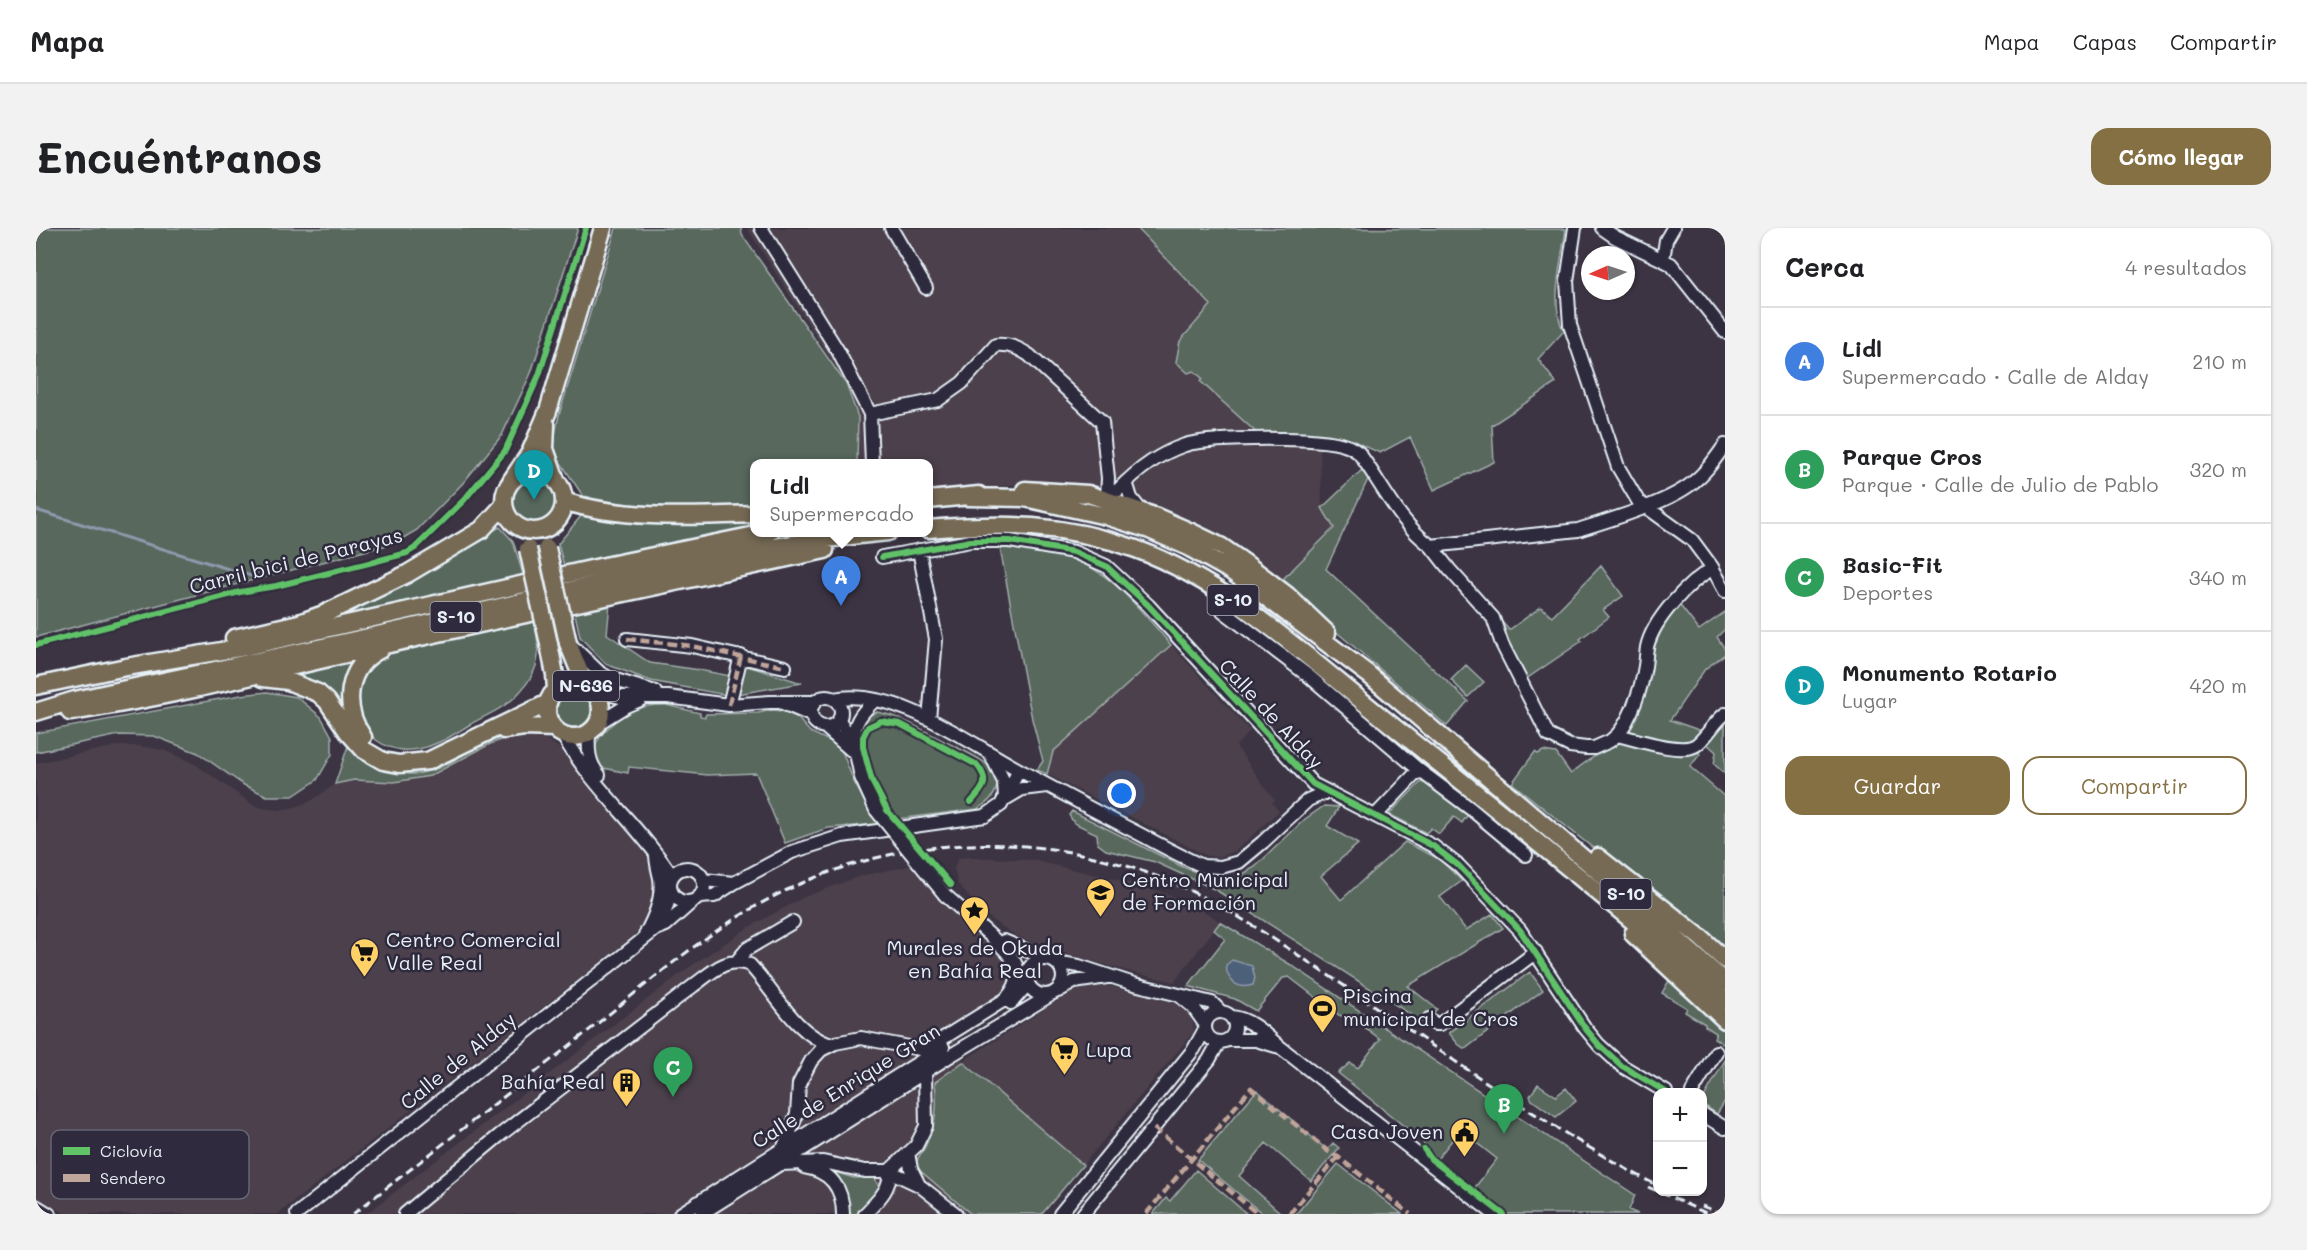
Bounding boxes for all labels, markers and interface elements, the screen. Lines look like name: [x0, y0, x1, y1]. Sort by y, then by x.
text: Mapa: [30, 23, 105, 59]
text: Mapa: [1984, 28, 2040, 55]
text: Capas: [2073, 28, 2137, 55]
text: Compartir: [2170, 28, 2277, 55]
button: Cómo llegar: [2091, 128, 2271, 185]
text: Encuéntranos: [36, 129, 322, 184]
north arrow: [1581, 246, 1635, 300]
text: Cerca: [1785, 250, 1865, 284]
text: 4 resultados: [2125, 254, 2247, 280]
text: Lidl: [1842, 334, 1882, 363]
text: A: [1798, 348, 1811, 374]
text: 210 m: [2192, 348, 2247, 374]
text: Supermercado · Calle de Alday: [1842, 363, 2149, 389]
text: Parque Cros: [1842, 442, 1982, 471]
pin: D: [514, 450, 554, 500]
text: B: [1798, 456, 1811, 482]
text: 320 m: [2189, 456, 2247, 482]
popup: [750, 459, 933, 537]
text: Lidl: [769, 471, 810, 500]
text: Parque · Calle de Julio de Pablo: [1842, 471, 2158, 497]
text: Supermercado: [769, 500, 914, 526]
street label: Carril bici de Parayas: [186, 521, 405, 599]
text: Basic-Fit: [1842, 550, 1943, 579]
pin: A: [822, 556, 860, 606]
text: C: [1797, 564, 1812, 590]
text: 340 m: [2189, 564, 2247, 590]
text: Deportes: [1842, 579, 1933, 605]
road number: S-10: [1208, 585, 1258, 615]
road number: S-10: [430, 602, 482, 632]
street label: Calle de Alday: [1214, 653, 1329, 774]
text: Monumento Rotario: [1842, 658, 2057, 687]
road number: N-636: [553, 671, 619, 701]
text: D: [1797, 672, 1812, 698]
text: 420 m: [2189, 672, 2247, 698]
text: Lugar: [1842, 687, 1898, 713]
button: Guardar: [1785, 756, 2010, 815]
button: Compartir: [2022, 756, 2247, 815]
your location: [1107, 779, 1136, 808]
place label: Centro Municipal de Formación: [1122, 866, 1289, 915]
school or university icon: Centro Municipal de Formación: [1085, 876, 1117, 918]
road number: S-10: [1600, 879, 1652, 909]
place icon: Murales de Okuda en Bahía Real: [959, 894, 991, 936]
place label: Centro Comercial Valle Real: [386, 926, 561, 975]
place label: Murales de Okuda en Bahía Real: [887, 934, 1063, 983]
supermarket icon: Centro Comercial Valle Real: [349, 936, 381, 978]
place label: Piscina municipal de Cros: [1343, 982, 1519, 1031]
sports icon: Piscina municipal de Cros: [1306, 992, 1338, 1034]
street label: Calle de Alday: [394, 1006, 521, 1115]
street label: Calle de Enrique Gran: [747, 1017, 944, 1154]
supermarket icon: Lupa: [1049, 1034, 1081, 1076]
place label: Lupa: [1086, 1036, 1132, 1062]
pin: C: [654, 1048, 692, 1097]
building icon: Bahía Real: [610, 1066, 642, 1108]
place label: Bahía Real: [501, 1068, 605, 1094]
pin: B: [1484, 1084, 1524, 1134]
map controls: [1653, 1088, 1707, 1196]
button: +: [1653, 1088, 1707, 1142]
public building icon: Casa Joven: [1448, 1116, 1480, 1158]
place label: Casa Joven: [1331, 1118, 1443, 1144]
legend: [51, 1130, 249, 1199]
text: Ciclovía: [100, 1140, 163, 1161]
button: −: [1653, 1142, 1707, 1196]
text: Sendero: [100, 1167, 165, 1188]

